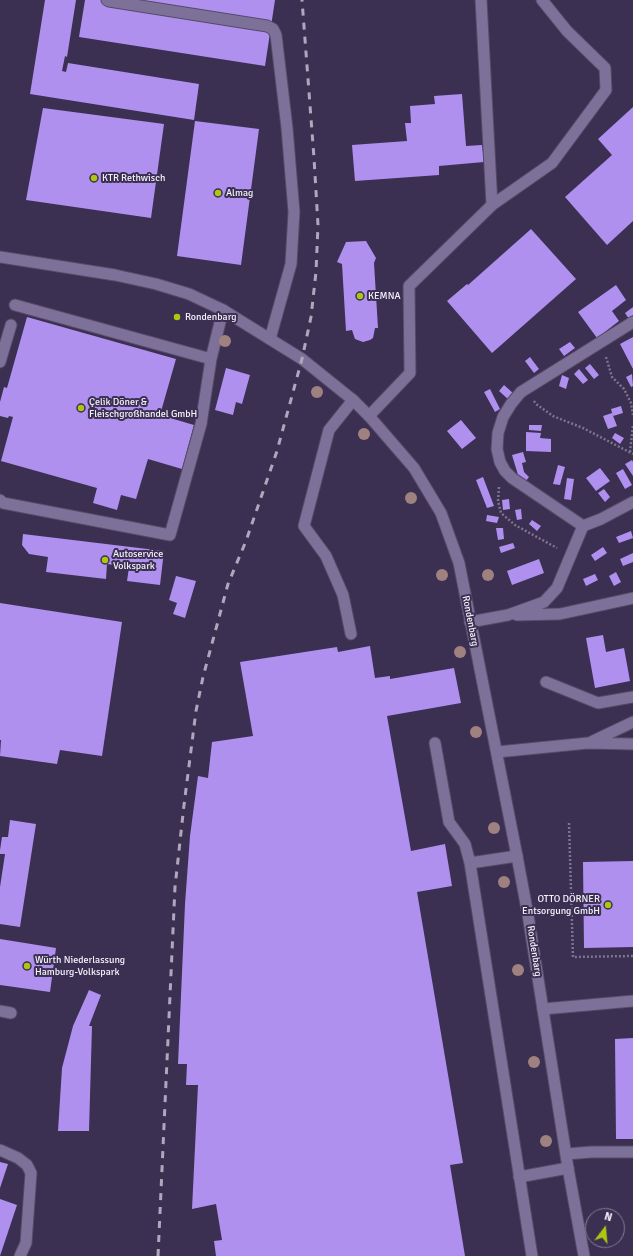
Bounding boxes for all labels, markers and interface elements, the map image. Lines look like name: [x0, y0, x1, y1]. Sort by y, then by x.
place label: KTR Rethwisch: [102, 172, 165, 184]
marker: KTR Rethwisch: [89, 173, 99, 183]
place label: Almag: [226, 187, 253, 199]
marker: Almag: [213, 188, 223, 198]
place label: KEMNA: [368, 290, 401, 302]
marker: KEMNA: [355, 291, 365, 301]
place label: Rondenbarg: [185, 311, 237, 323]
marker: Rondenbarg: [172, 312, 182, 322]
place label: Çelik Döner & Fleischgroßhandel GmbH: [89, 396, 197, 420]
marker: Çelik Döner & Fleischgroßhandel GmbH: [76, 403, 86, 413]
place label: Autoservice Volkspark: [113, 548, 163, 572]
marker: Autoservice Volkspark: [100, 555, 110, 565]
street label: Rondenbarg: [459, 595, 481, 647]
place label: OTTO DÖRNER Entsorgung GmbH: [522, 893, 600, 916]
marker: OTTO DÖRNER Entsorgung GmbH: [603, 900, 613, 910]
street label: Rondenbarg: [524, 925, 544, 977]
place label: Würth Niederlassung Hamburg-Volkspark: [35, 954, 125, 978]
marker: Würth Niederlassung Hamburg-Volkspark: [22, 961, 32, 971]
north arrow: [585, 1208, 625, 1248]
text: N: [603, 1210, 614, 1224]

